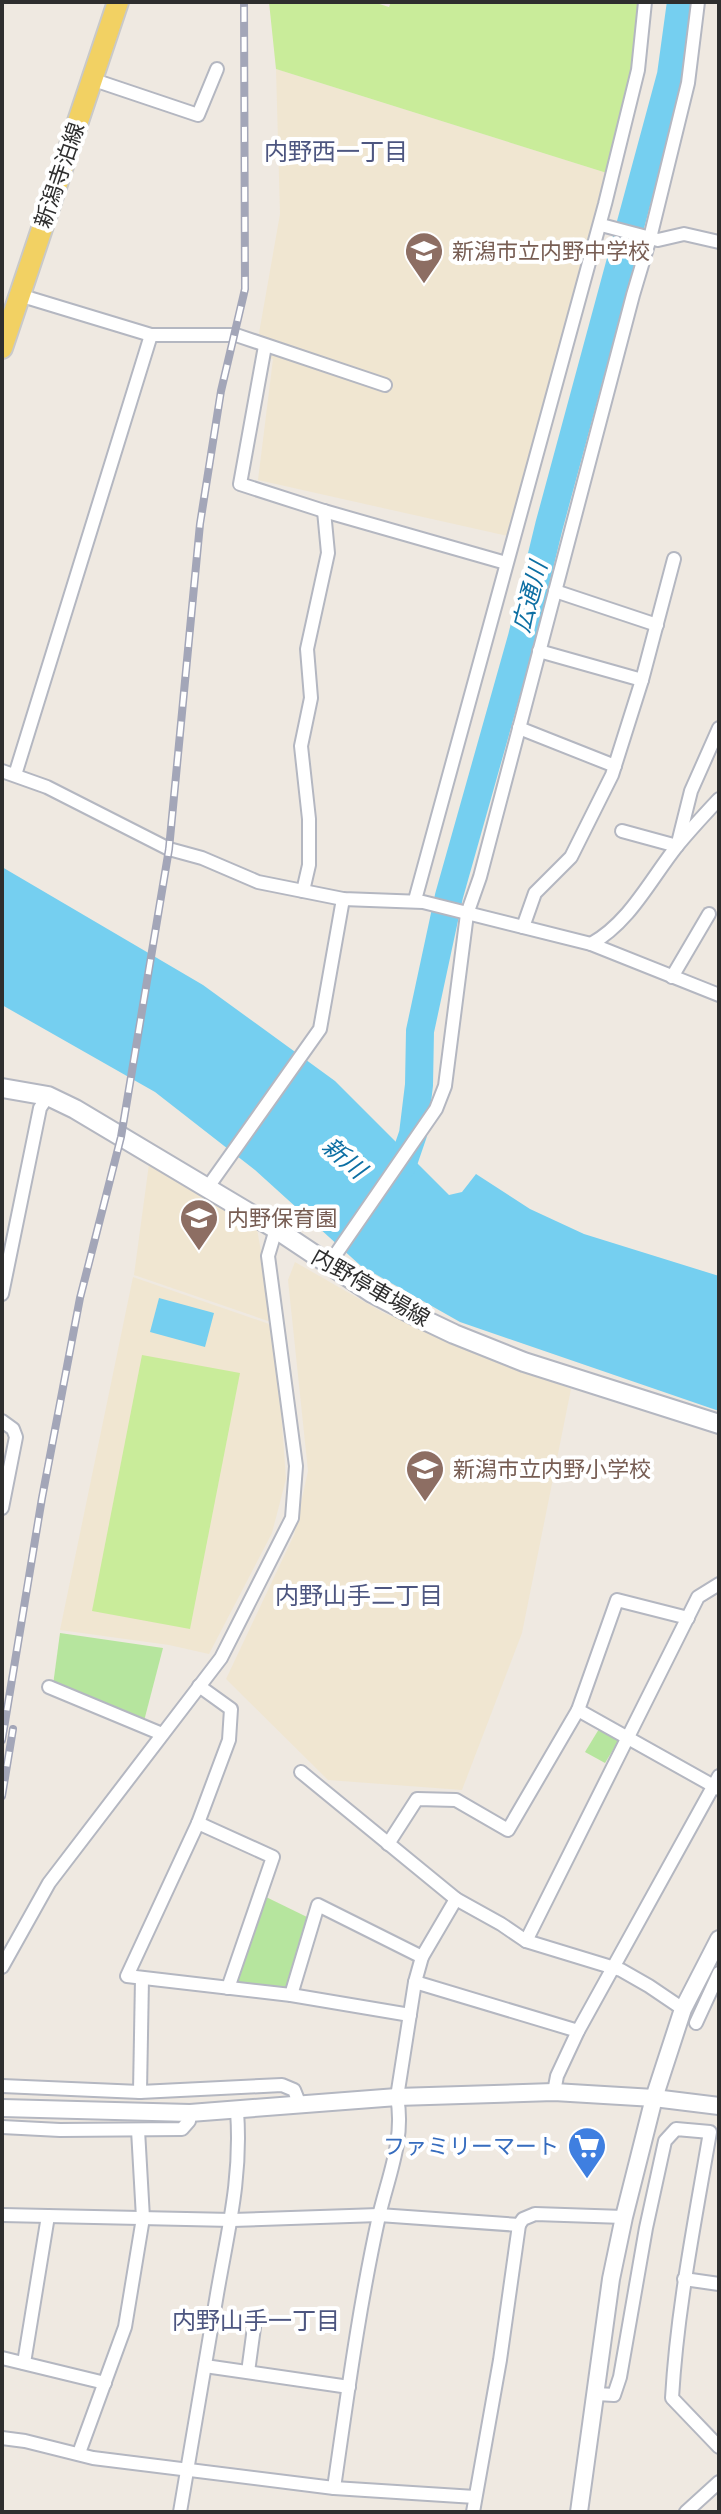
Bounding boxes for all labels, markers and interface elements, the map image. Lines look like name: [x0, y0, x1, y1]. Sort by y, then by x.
street label: 新潟寺泊線: [25, 117, 93, 233]
district label: 内野西一丁目: [264, 133, 408, 169]
school or university icon: 新潟市立内野中学校: [403, 230, 445, 285]
place label: 新潟市立内野中学校: [452, 234, 650, 268]
water label: 広通川: [502, 554, 557, 636]
water label: 新川: [315, 1128, 377, 1188]
school or university icon: 内野保育園: [178, 1197, 220, 1252]
place label: 内野保育園: [227, 1201, 337, 1235]
street label: 内野停車場線: [305, 1239, 437, 1335]
school or university icon: 新潟市立内野小学校: [404, 1448, 446, 1503]
place label: 新潟市立内野小学校: [453, 1452, 651, 1486]
district label: 内野山手二丁目: [275, 1577, 443, 1613]
supermarket icon: ファミリーマート: [566, 2125, 608, 2180]
place label: ファミリーマート: [383, 2129, 559, 2163]
district label: 内野山手一丁目: [172, 2302, 340, 2338]

